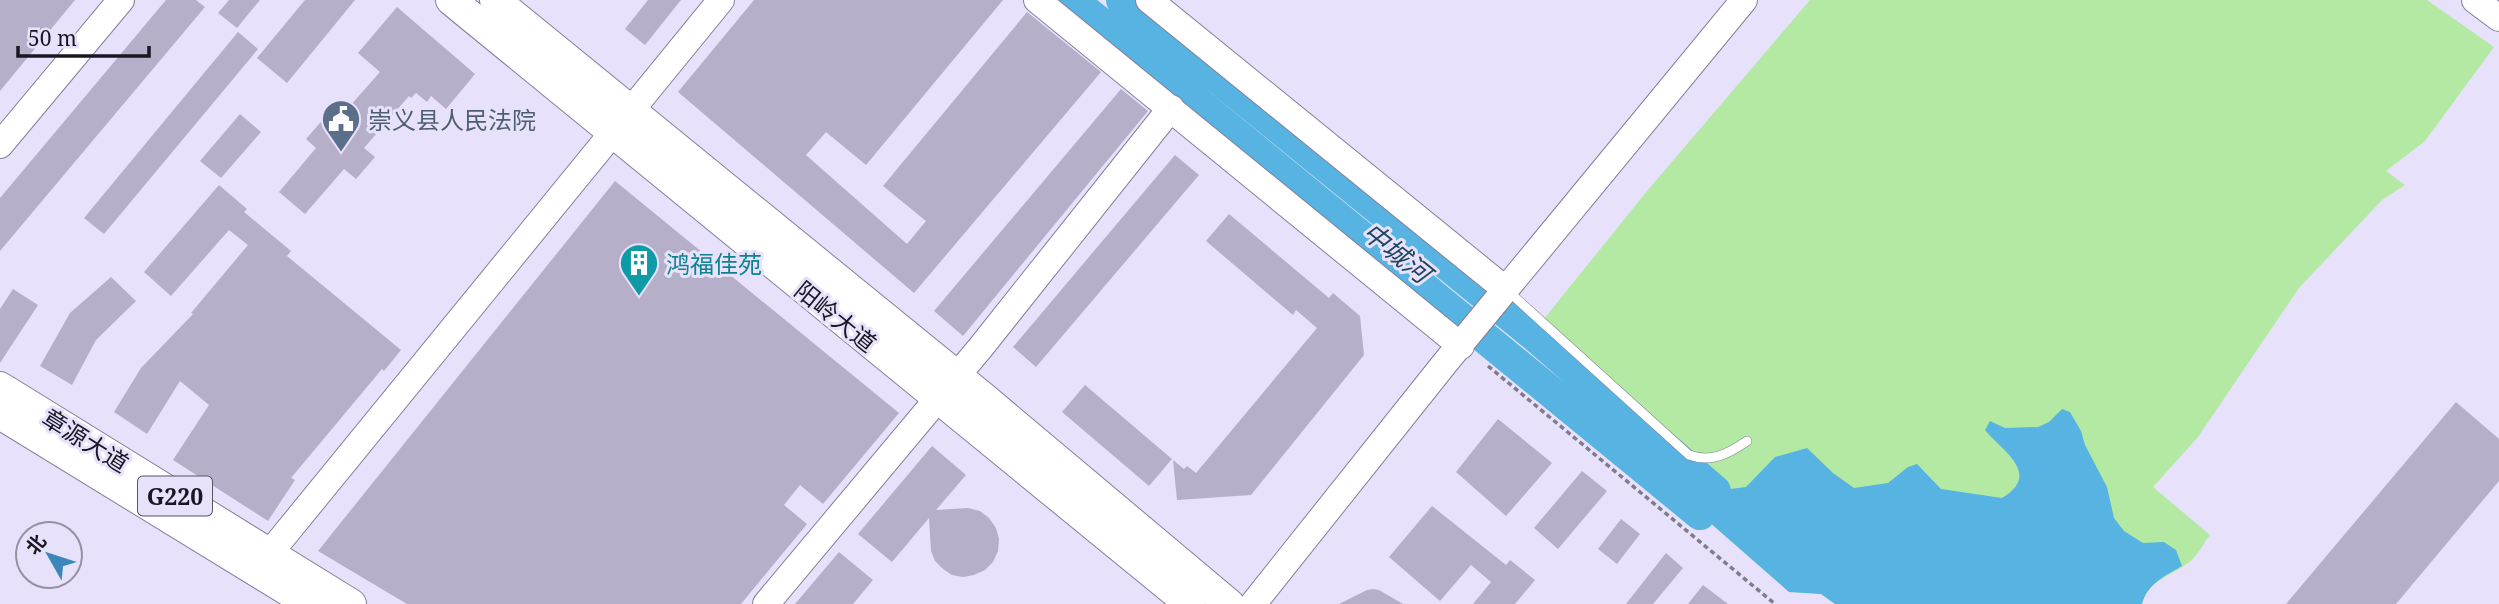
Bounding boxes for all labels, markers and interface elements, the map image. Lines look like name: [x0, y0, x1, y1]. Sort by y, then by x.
scale bar: [18, 14, 149, 58]
text: 50 m: [28, 24, 77, 52]
public building icon: 崇义县人民法院: [320, 98, 362, 153]
place label: 崇义县人民法院: [368, 103, 536, 136]
water label: 中城河: [1355, 213, 1443, 294]
building icon: 鸿福佳苑: [618, 242, 660, 297]
place label: 鸿福佳苑: [666, 247, 762, 280]
street label: 阳岭大道: [788, 273, 884, 359]
street label: 章源大道: [37, 401, 135, 479]
road number: G220: [138, 476, 212, 516]
north arrow: [14, 520, 84, 590]
text: 北: [20, 529, 52, 560]

